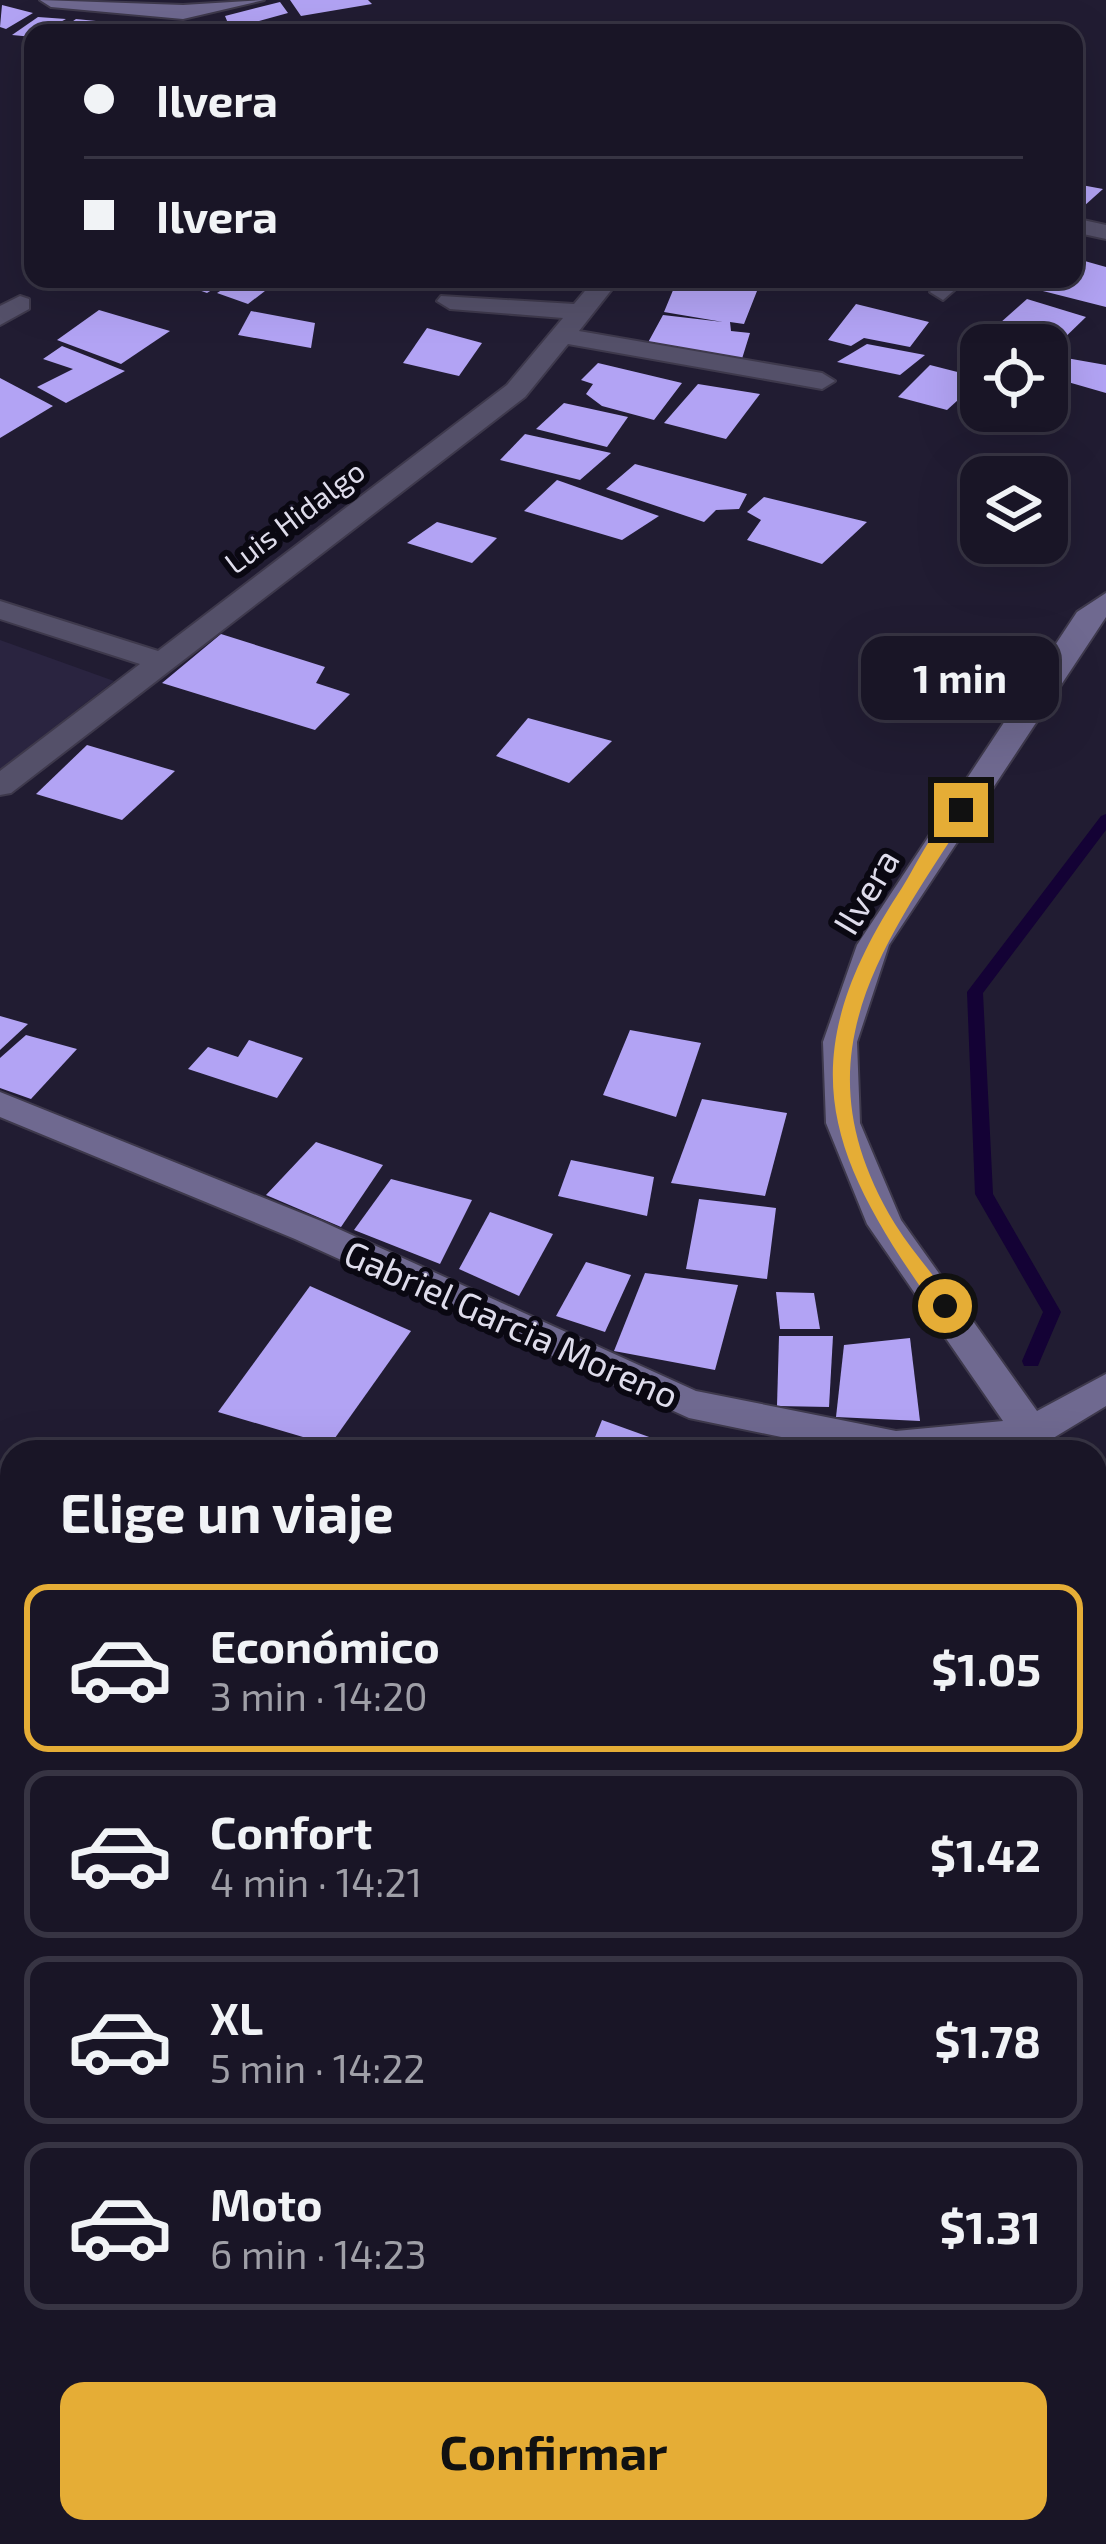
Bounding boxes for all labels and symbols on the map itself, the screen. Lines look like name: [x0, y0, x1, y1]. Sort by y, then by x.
street label: Luis Hidalgo: [217, 452, 371, 580]
callout: 1 min: [862, 636, 1060, 720]
route end: [934, 783, 988, 837]
street label: Ilvera: [823, 841, 907, 941]
street label: Gabriel Garcia Moreno: [338, 1230, 686, 1416]
route start: [918, 1279, 972, 1333]

